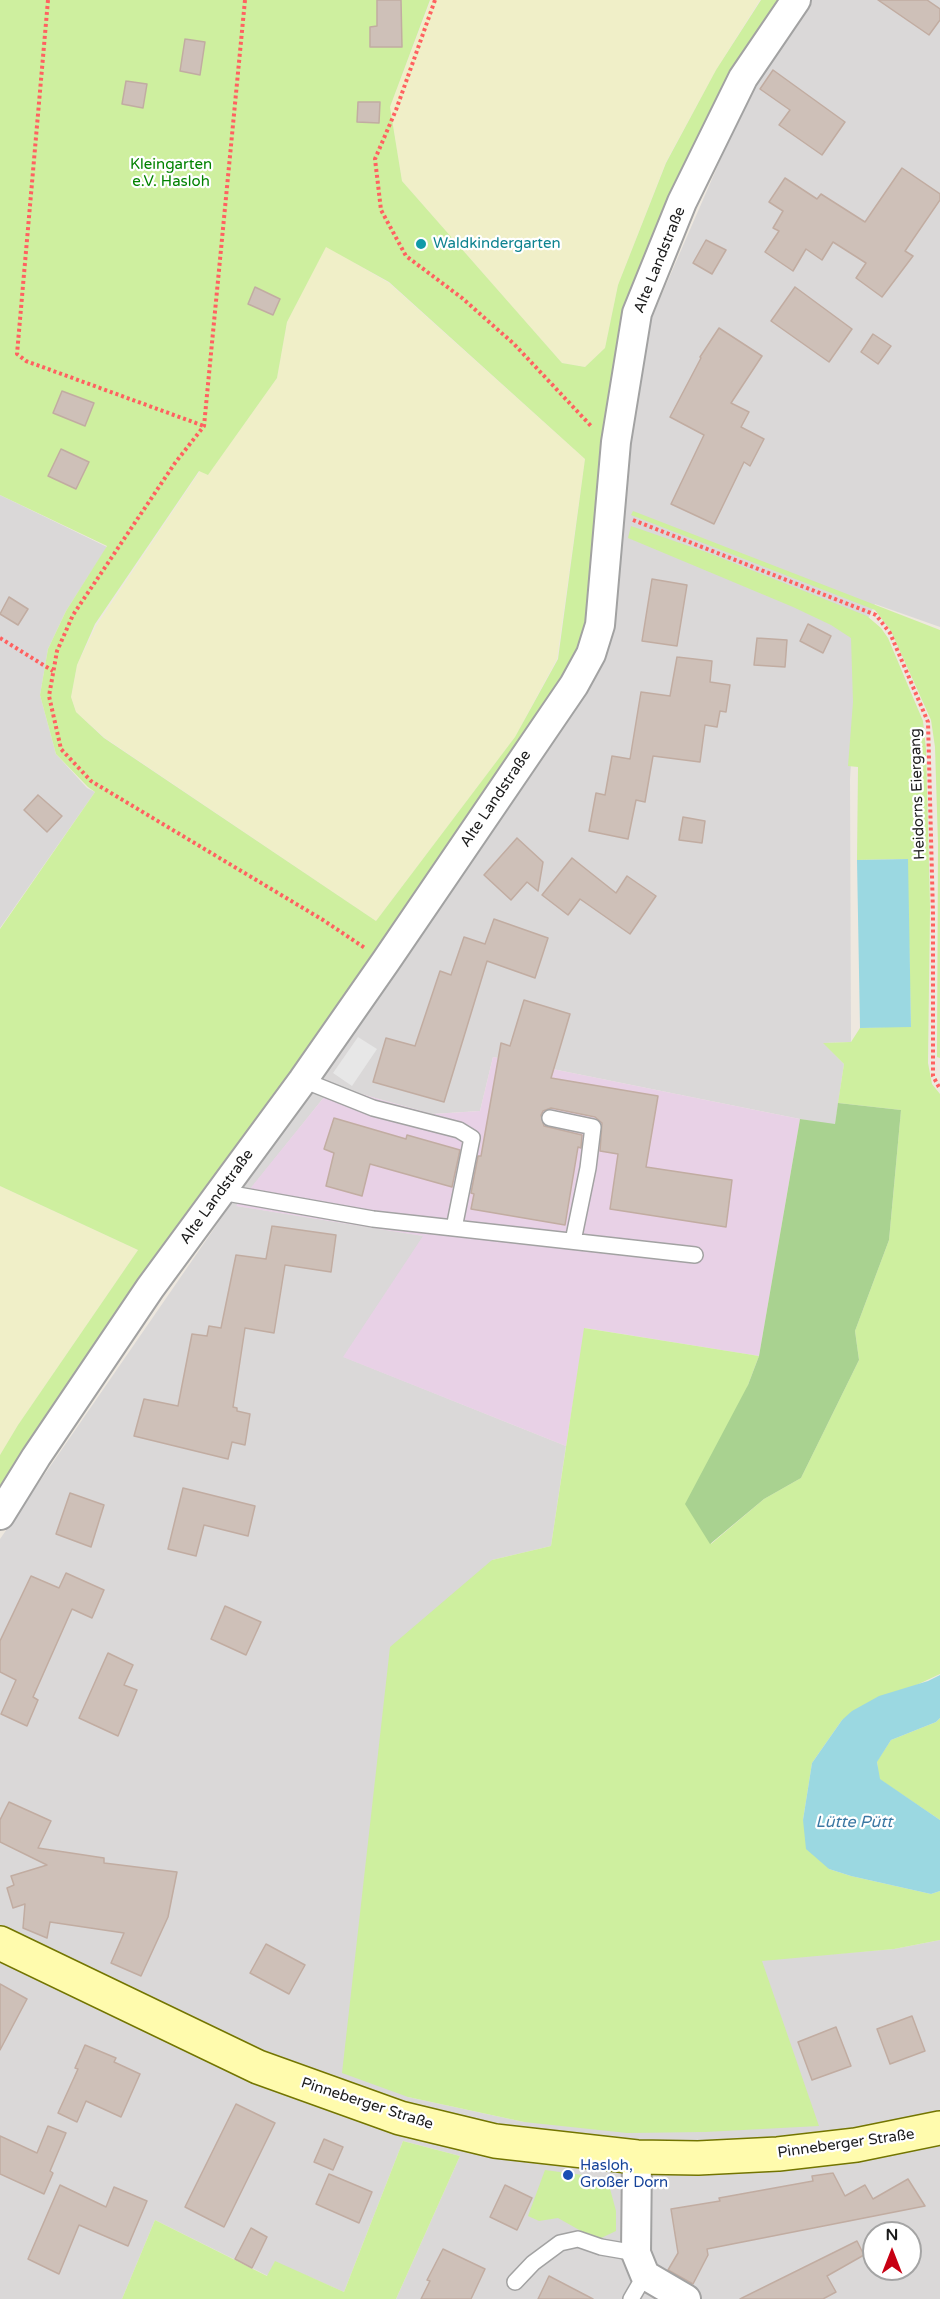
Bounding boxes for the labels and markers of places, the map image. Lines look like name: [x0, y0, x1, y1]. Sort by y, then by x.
place label: Waldkindergarten: [433, 235, 561, 253]
marker: Waldkindergarten: [414, 237, 428, 251]
place label: Hasloh, Großer Dorn: [580, 2157, 668, 2192]
marker: Hasloh, Großer Dorn: [561, 2168, 575, 2182]

